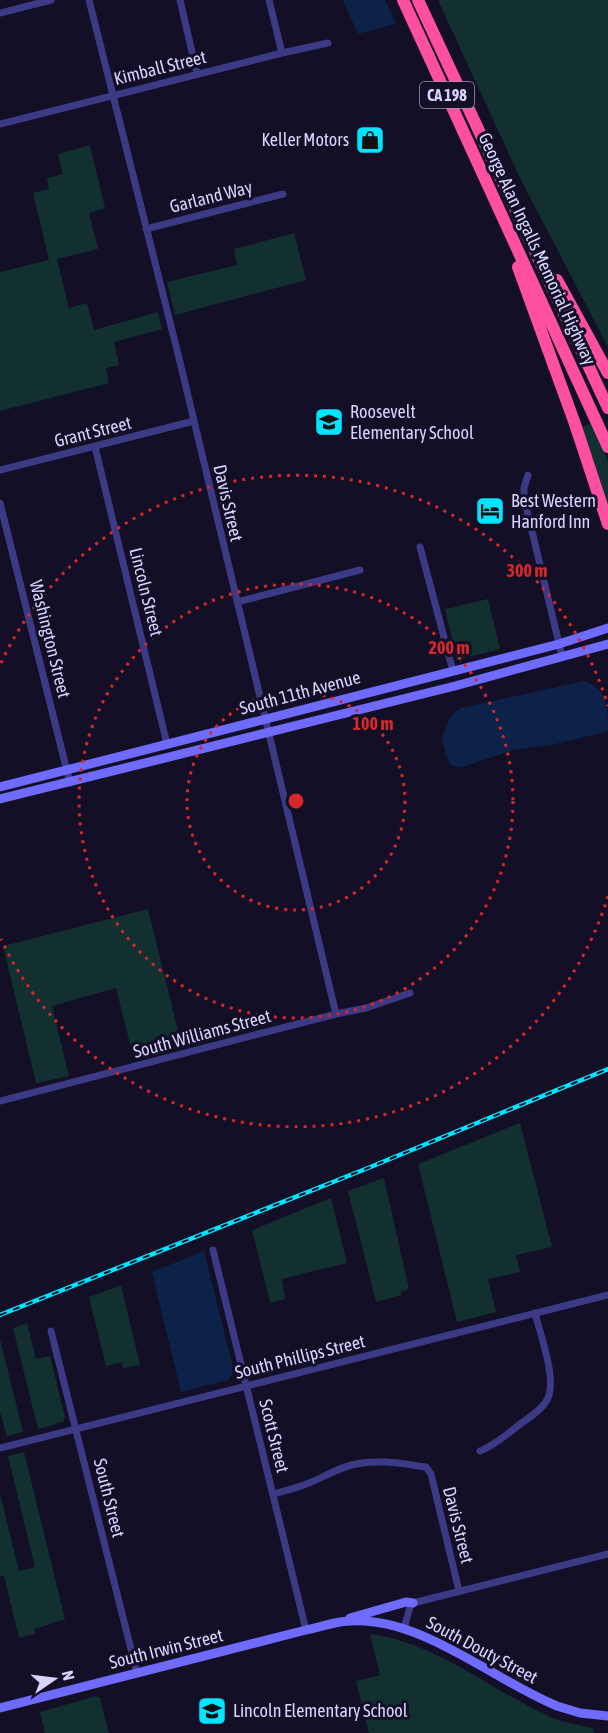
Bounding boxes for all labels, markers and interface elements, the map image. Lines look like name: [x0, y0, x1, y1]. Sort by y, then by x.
street label: Kimball Street: [112, 46, 208, 89]
road number: CA 198: [420, 82, 474, 108]
shop icon: Keller Motors: [354, 124, 386, 156]
place label: Keller Motors: [261, 129, 349, 150]
street label: George Alan Ingalls Memorial Highway: [474, 129, 601, 368]
street label: Garland Way: [167, 176, 254, 217]
place label: Roosevelt Elementary School: [350, 401, 474, 443]
school or university icon: Roosevelt Elementary School: [313, 406, 345, 438]
street label: Grant Street: [52, 412, 134, 451]
street label: Davis Street: [209, 462, 248, 543]
place label: Best Western Hanford Inn: [511, 490, 596, 532]
hotel icon: Best Western Hanford Inn: [474, 495, 506, 527]
street label: Lincoln Street: [125, 545, 168, 638]
text: 300 m: [507, 560, 547, 581]
street label: Washington Street: [26, 578, 75, 700]
text: 200 m: [429, 637, 469, 658]
street label: South 11th Avenue: [237, 666, 363, 719]
text: 100 m: [353, 713, 393, 734]
centre of rings: [286, 791, 306, 811]
street label: South Williams Street: [131, 1005, 273, 1062]
street label: South Phillips Street: [233, 1330, 367, 1383]
street label: Scott Street: [255, 1397, 294, 1475]
street label: South Street: [90, 1456, 129, 1540]
street label: Davis Street: [439, 1484, 478, 1565]
street label: South Douty Street: [423, 1611, 541, 1688]
street label: South Irwin Street: [107, 1624, 225, 1673]
north arrow: [24, 1649, 84, 1709]
text: N: [59, 1669, 78, 1682]
school or university icon: Lincoln Elementary School: [196, 1695, 228, 1727]
place label: Lincoln Elementary School: [233, 1700, 408, 1721]

